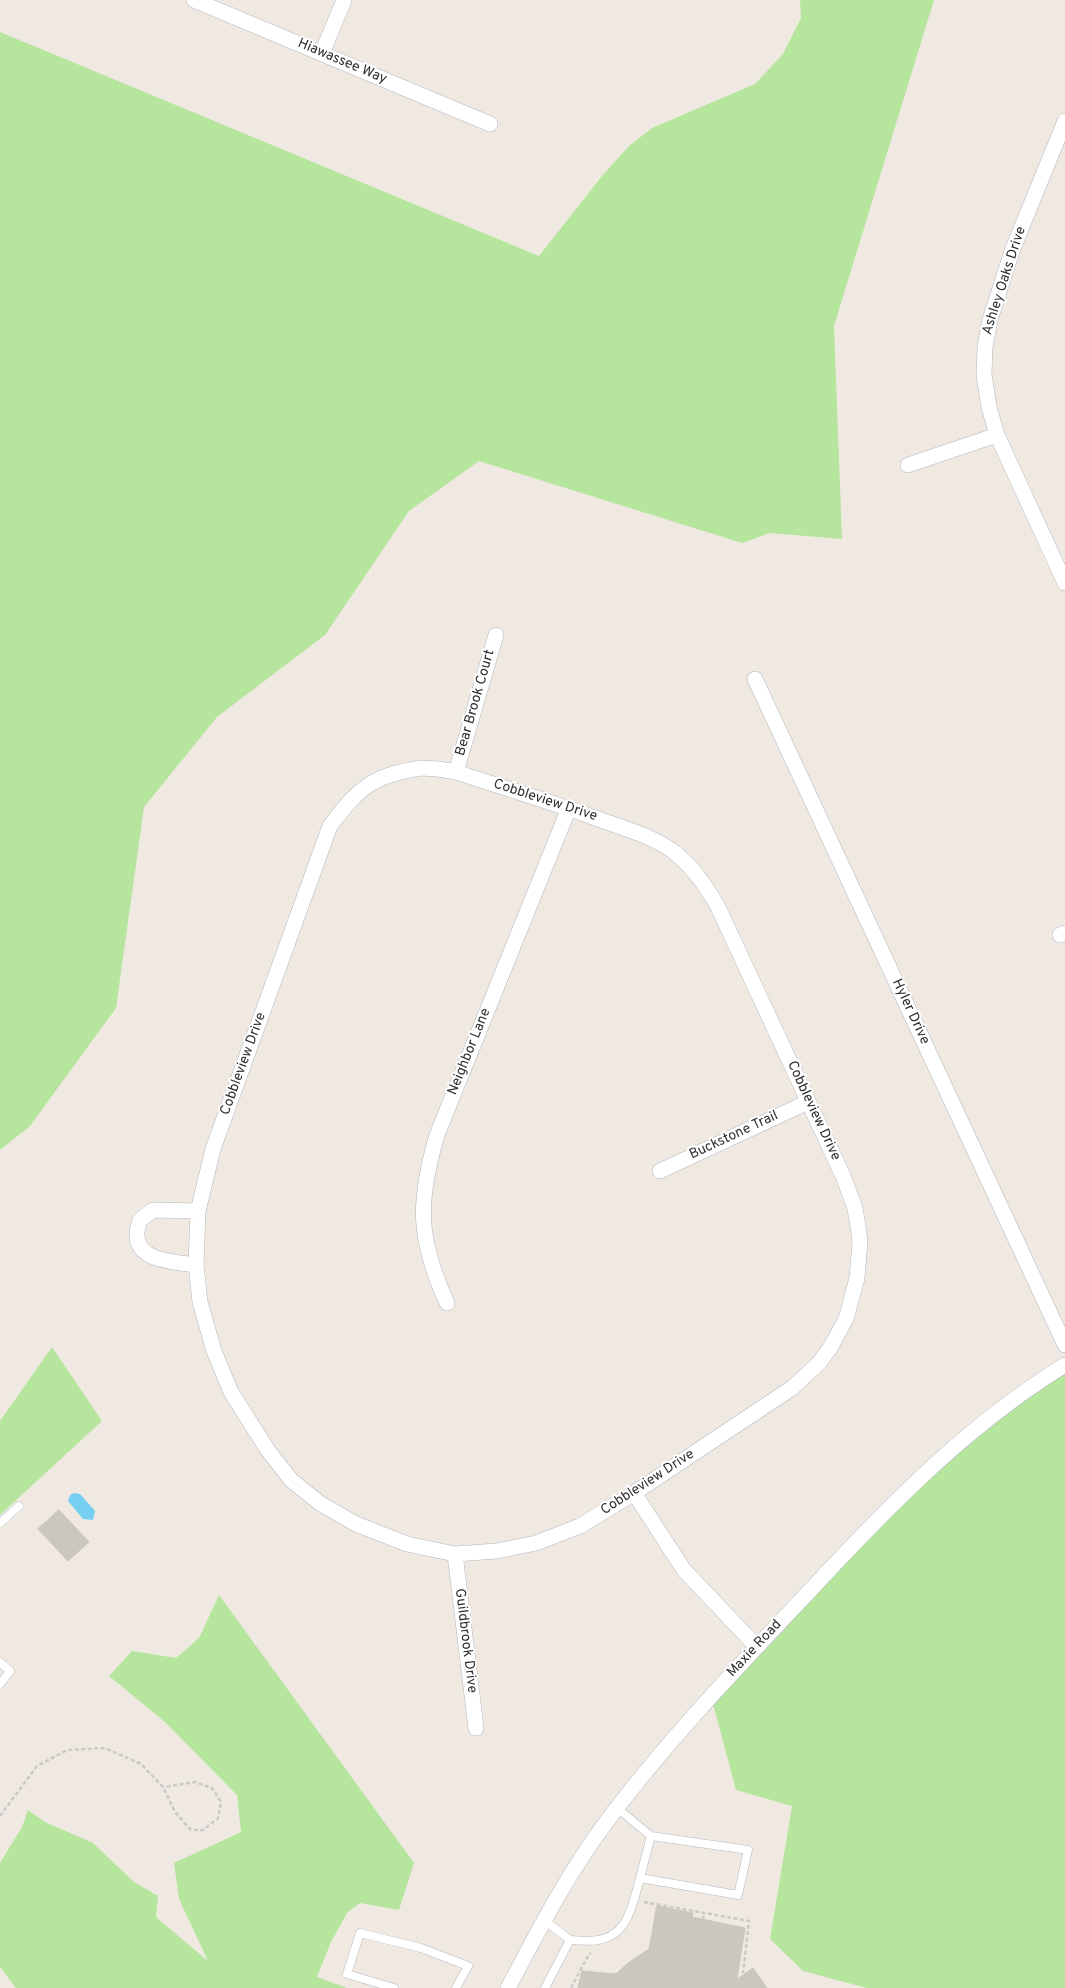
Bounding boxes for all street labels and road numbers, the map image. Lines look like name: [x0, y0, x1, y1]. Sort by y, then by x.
street label: Hiawassee Way: [295, 36, 389, 88]
street label: Ashley Oaks Drive: [980, 225, 1030, 337]
street label: Bear Brook Court: [453, 648, 499, 758]
street label: Cobbleview Drive: [491, 776, 599, 826]
street label: Hyler Drive: [888, 977, 932, 1047]
street label: Neighbor Lane: [445, 1006, 495, 1098]
street label: Cobbleview Drive: [218, 1010, 270, 1118]
street label: Cobbleview Drive: [783, 1058, 843, 1164]
street label: Buckstone Trail: [687, 1108, 781, 1164]
street label: Cobbleview Drive: [598, 1446, 698, 1520]
street label: Guildbrook Drive: [450, 1588, 480, 1694]
street label: Maxie Road: [724, 1617, 786, 1681]

